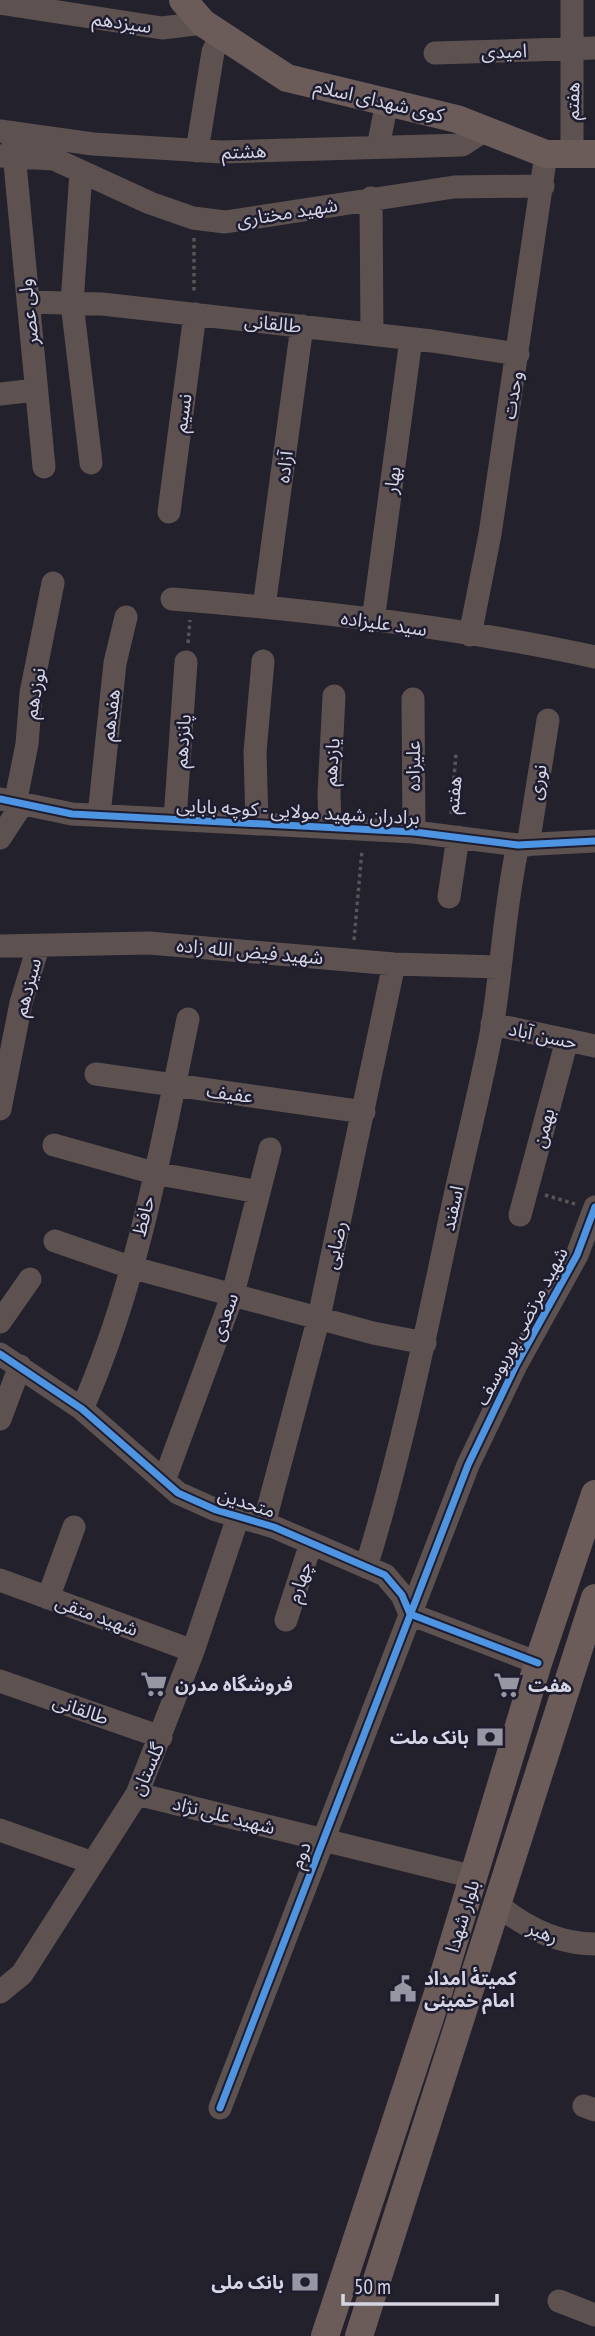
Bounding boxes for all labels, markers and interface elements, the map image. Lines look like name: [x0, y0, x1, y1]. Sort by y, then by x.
street label: سیزدهم: [90, 6, 153, 41]
street label: امیدی: [481, 38, 527, 64]
street label: کوی شهدای اسلام: [311, 73, 448, 130]
street label: هفتم: [560, 82, 587, 120]
street label: هشتم: [221, 138, 267, 167]
street label: شهید مختاری: [235, 192, 339, 232]
street label: ولی عصر: [13, 278, 44, 347]
street label: طالقانی: [243, 308, 303, 338]
street label: وحدت: [496, 369, 528, 421]
street label: نسیم: [167, 392, 200, 434]
street label: آزاده: [270, 448, 298, 484]
street label: بهار: [378, 465, 406, 496]
street label: سید علیزاده: [339, 605, 429, 641]
street label: نوزدهم: [18, 666, 53, 721]
street label: هفدهم: [95, 688, 128, 743]
street label: پانزدهم: [168, 713, 199, 769]
street label: یازدهم: [317, 737, 348, 787]
street label: علیزاده: [401, 741, 425, 791]
street label: نوری: [522, 762, 552, 802]
street label: هفتم: [439, 775, 470, 815]
street label: برادران شهید مولایی - کوچه بابایی: [176, 793, 420, 830]
street label: شهید فیض الله زاده: [176, 933, 324, 969]
street label: سیزدهم: [8, 955, 49, 1020]
street label: حسن آباد: [507, 1016, 579, 1054]
street label: عفیف: [205, 1078, 255, 1108]
street label: بهمن: [526, 1106, 560, 1150]
street label: اسفند: [436, 1183, 468, 1233]
street label: حافظ: [126, 1193, 160, 1239]
street label: رضایی: [318, 1219, 352, 1271]
street label: شهید مرتضی پوریوسف: [469, 1243, 574, 1410]
street label: سعدی: [205, 1290, 243, 1344]
street label: متحدین: [215, 1481, 279, 1523]
street label: چهارم: [281, 1558, 320, 1606]
street label: شهید متقی: [52, 1589, 142, 1641]
supermarket icon: فروشگاه مدرن: [139, 1669, 169, 1699]
supermarket icon: هفت: [492, 1670, 522, 1700]
place label: فروشگاه مدرن: [175, 1672, 293, 1696]
place label: هفت: [528, 1673, 572, 1697]
street label: طالقانی: [50, 1688, 112, 1730]
bank icon: بانک ملت: [475, 1722, 505, 1752]
place label: بانک ملت: [390, 1725, 469, 1749]
street label: گلستان: [125, 1738, 170, 1799]
street label: شهید علی نژاد: [170, 1791, 278, 1839]
street label: دوم: [284, 1838, 319, 1873]
street label: بلوار شهدا: [440, 1877, 484, 1955]
street label: رهبر: [523, 1915, 562, 1949]
place label: کمیتهٔ امداد امام خمینی: [424, 1966, 517, 2015]
public building icon: کمیتهٔ امداد امام خمینی: [388, 1974, 418, 2004]
scale bar: [343, 2262, 497, 2306]
bank icon: بانک ملی: [290, 2267, 320, 2297]
place label: بانک ملی: [211, 2270, 284, 2294]
text: 50 m: [354, 2273, 391, 2300]

